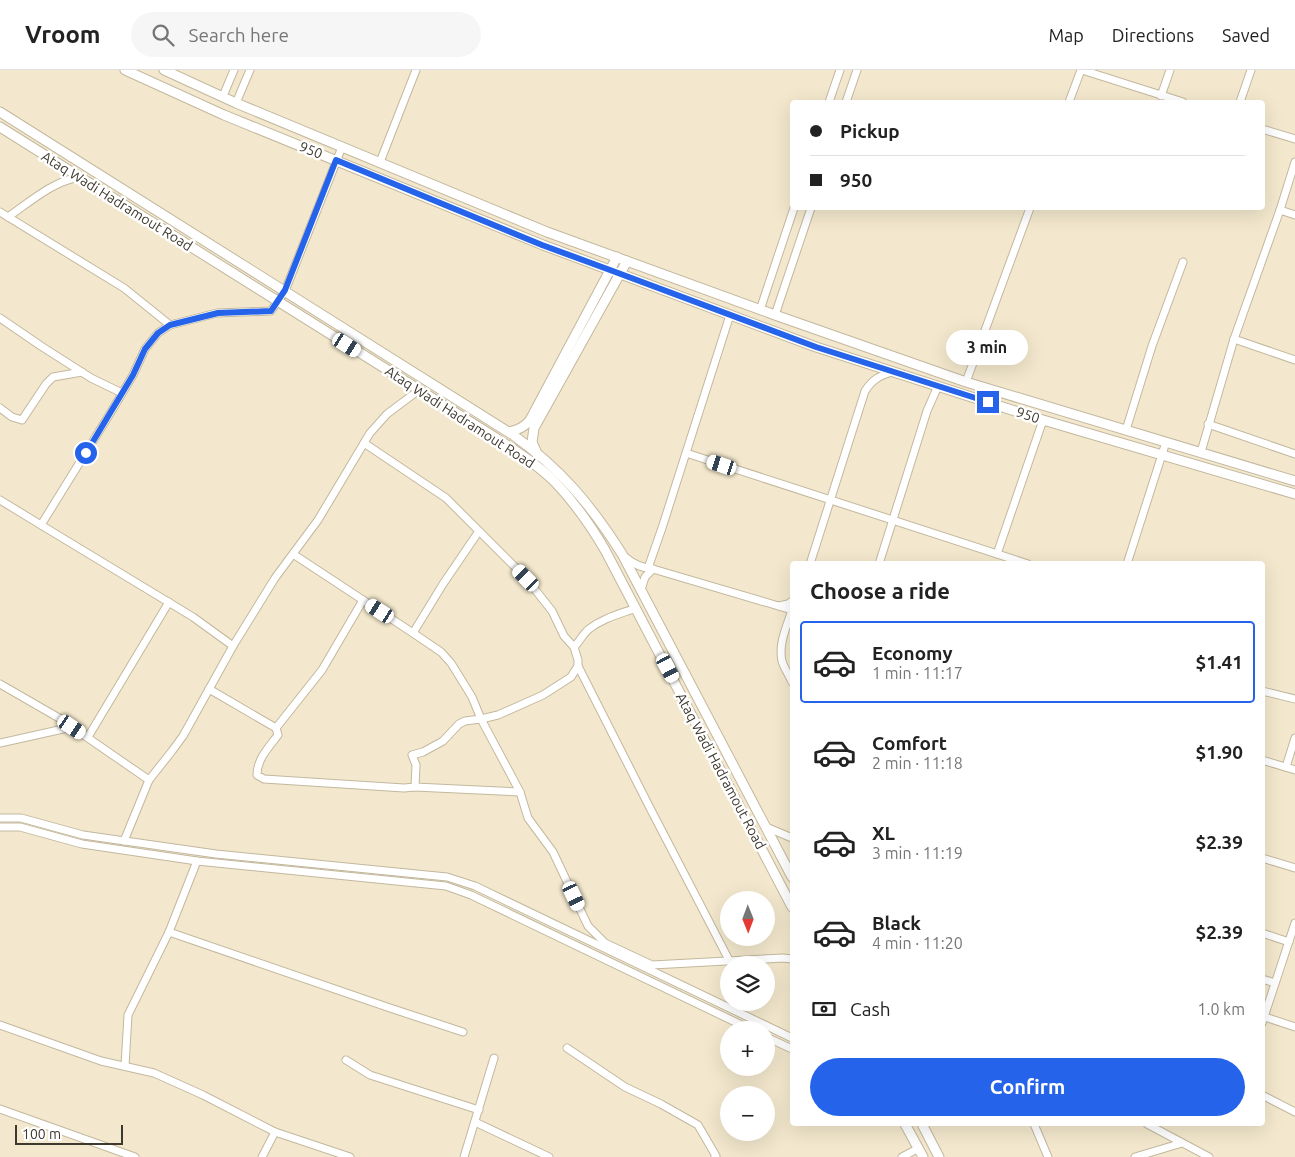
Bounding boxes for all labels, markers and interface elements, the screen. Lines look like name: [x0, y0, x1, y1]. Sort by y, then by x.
search box: [131, 12, 481, 57]
text: Vroom: [25, 21, 101, 48]
icon: search: [149, 21, 177, 49]
text: Search here: [189, 24, 289, 46]
text: Map: [1048, 25, 1084, 45]
text: Directions: [1112, 25, 1194, 45]
text: Saved: [1222, 25, 1270, 45]
text: Pickup: [840, 120, 900, 142]
street label: 950: [297, 138, 325, 162]
street label: Ataq Wadi Hadramout Road: [39, 148, 195, 254]
text: 950: [840, 169, 872, 191]
callout: 3 min: [947, 330, 1029, 364]
car: [330, 331, 363, 359]
text: 3 min: [967, 338, 1007, 356]
street label: Ataq Wadi Hadramout Road: [382, 363, 538, 471]
route end: [977, 391, 999, 413]
street label: 950: [1014, 404, 1042, 426]
route start: [75, 442, 97, 464]
car: [705, 453, 738, 477]
car: [510, 562, 541, 594]
text: Choose a ride: [810, 578, 950, 603]
car: [363, 597, 396, 625]
icon: car: [812, 640, 857, 685]
text: Economy: [872, 642, 953, 664]
car: [654, 651, 681, 685]
text: $1.41: [1195, 651, 1243, 673]
text: 1 min · 11:17: [872, 664, 963, 682]
street label: Ataq Wadi Hadramout Road: [673, 690, 769, 852]
car: [55, 712, 88, 742]
icon: car: [812, 730, 857, 775]
text: Comfort: [872, 732, 947, 754]
text: $1.90: [1195, 741, 1243, 763]
text: 2 min · 11:18: [872, 754, 963, 772]
icon: car: [812, 820, 857, 865]
text: XL: [872, 822, 895, 844]
text: $2.39: [1195, 831, 1243, 853]
text: 3 min · 11:19: [872, 844, 963, 862]
car: [560, 879, 587, 913]
north arrow: [720, 891, 775, 946]
map controls: [720, 891, 775, 1141]
icon: car: [812, 910, 857, 955]
text: Black: [872, 912, 921, 934]
text: $2.39: [1195, 921, 1243, 943]
text: 4 min · 11:20: [872, 934, 963, 952]
button: layers: [720, 956, 775, 1011]
icon: cash: [810, 995, 838, 1023]
text: Cash: [850, 998, 891, 1020]
text: 1.0 km: [1197, 1000, 1245, 1018]
button: +: [720, 1021, 775, 1076]
button: Confirm: [810, 1058, 1245, 1116]
button: −: [720, 1086, 775, 1141]
scale bar: [15, 1122, 122, 1145]
text: 100 m: [22, 1126, 61, 1142]

